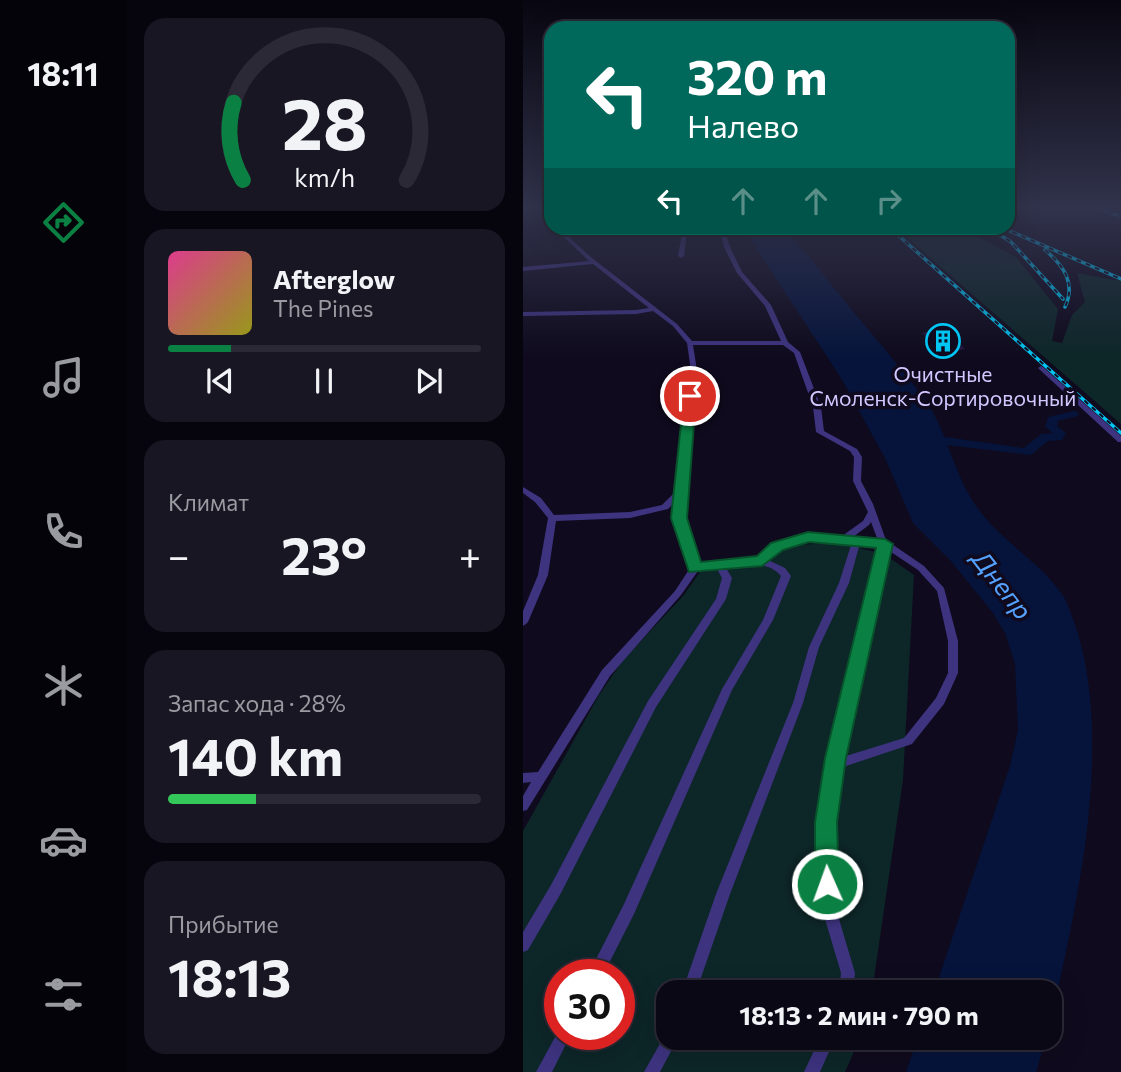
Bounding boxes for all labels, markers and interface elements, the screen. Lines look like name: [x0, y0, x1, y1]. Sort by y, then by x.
text: 320 m: [687, 45, 828, 105]
icon: left: [572, 49, 663, 140]
text: 18:11: [27, 53, 99, 93]
text: 28: [282, 77, 368, 166]
text: Налево: [687, 105, 799, 145]
text: km/h: [294, 162, 355, 192]
icon: left: [651, 182, 689, 220]
icon: ahead: [724, 182, 762, 220]
icon: ahead: [797, 182, 835, 220]
icon: right: [870, 182, 908, 220]
icon: directions: [39, 198, 88, 247]
text: Afterglow: [273, 263, 395, 294]
text: The Pines: [273, 294, 374, 322]
building icon: Очистные Смоленск-Сортировочный: [924, 322, 962, 360]
icon: music: [39, 353, 88, 402]
place label: Очистные Смоленск-Сортировочный: [810, 361, 1076, 410]
icon: previous: [201, 362, 239, 400]
icon: pause: [305, 362, 343, 400]
icon: next: [410, 362, 448, 400]
pin: [660, 366, 720, 426]
icon: arrive: [671, 377, 709, 415]
text: Климат: [168, 488, 249, 516]
icon: phone: [39, 507, 88, 556]
text: 23°: [281, 522, 367, 586]
text: −: [168, 531, 190, 578]
text: +: [459, 531, 481, 578]
water label: Днепр: [965, 542, 1040, 625]
icon: climate: [39, 661, 88, 710]
text: Запас хода · 28%: [168, 689, 346, 717]
text: 140 km: [168, 723, 343, 787]
icon: car: [39, 816, 88, 865]
position arrow: [790, 847, 864, 921]
text: Прибытие: [168, 910, 279, 938]
text: 18:13: [168, 944, 291, 1008]
speed limit sign: 30: [544, 959, 635, 1050]
icon: filters: [39, 970, 88, 1019]
text: 18:13 · 2 мин · 790 m: [739, 999, 979, 1030]

